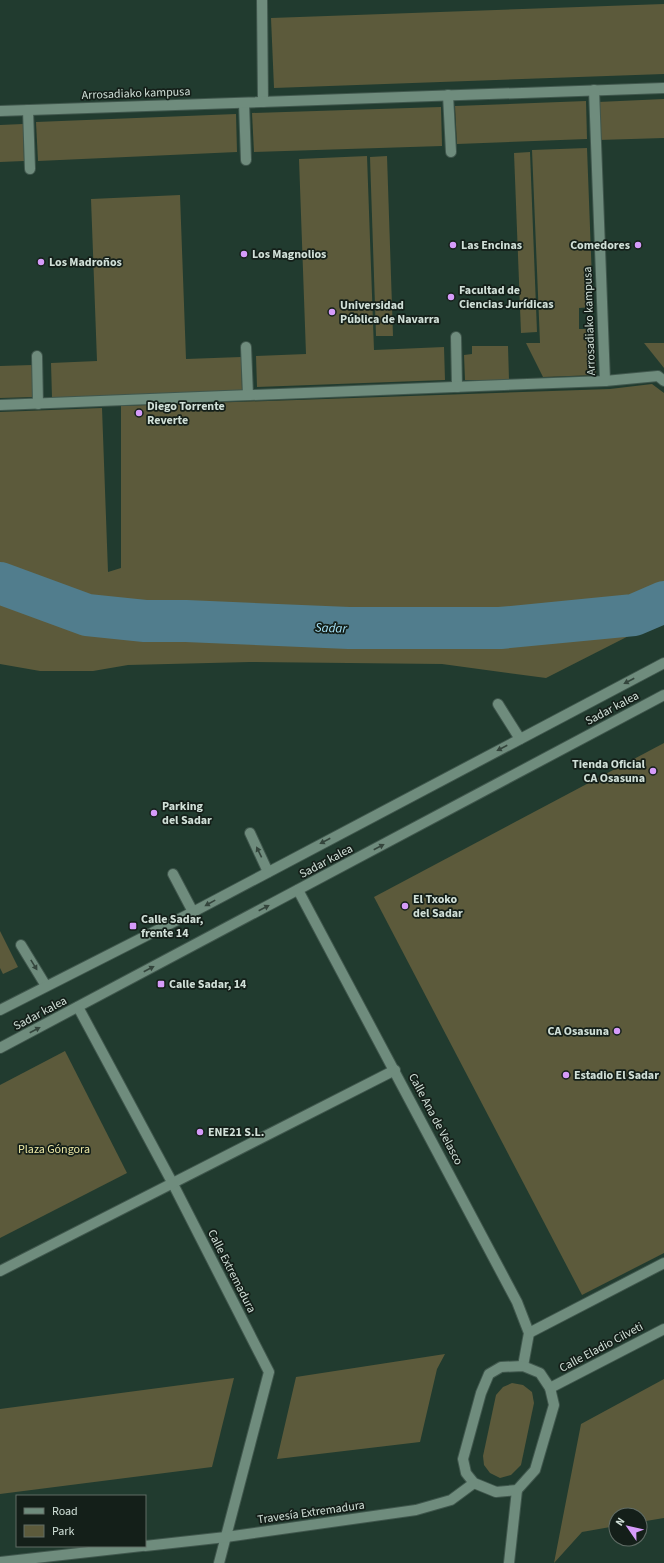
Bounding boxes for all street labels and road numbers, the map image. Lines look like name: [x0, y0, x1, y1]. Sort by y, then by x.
street label: Arrosadiako kampusa: [81, 83, 191, 104]
street label: Arrosadiako kampusa: [579, 266, 600, 376]
street label: Sadar kalea: [582, 687, 642, 730]
street label: Sadar kalea: [296, 840, 356, 883]
street label: Sadar kalea: [10, 992, 70, 1035]
street label: Calle Ana de Velasco: [404, 1070, 467, 1168]
street label: Calle Extremadura: [203, 1227, 260, 1316]
street label: Calle Eladio Cilveti: [556, 1318, 646, 1377]
street label: Travesía Extremadura: [256, 1497, 366, 1528]

